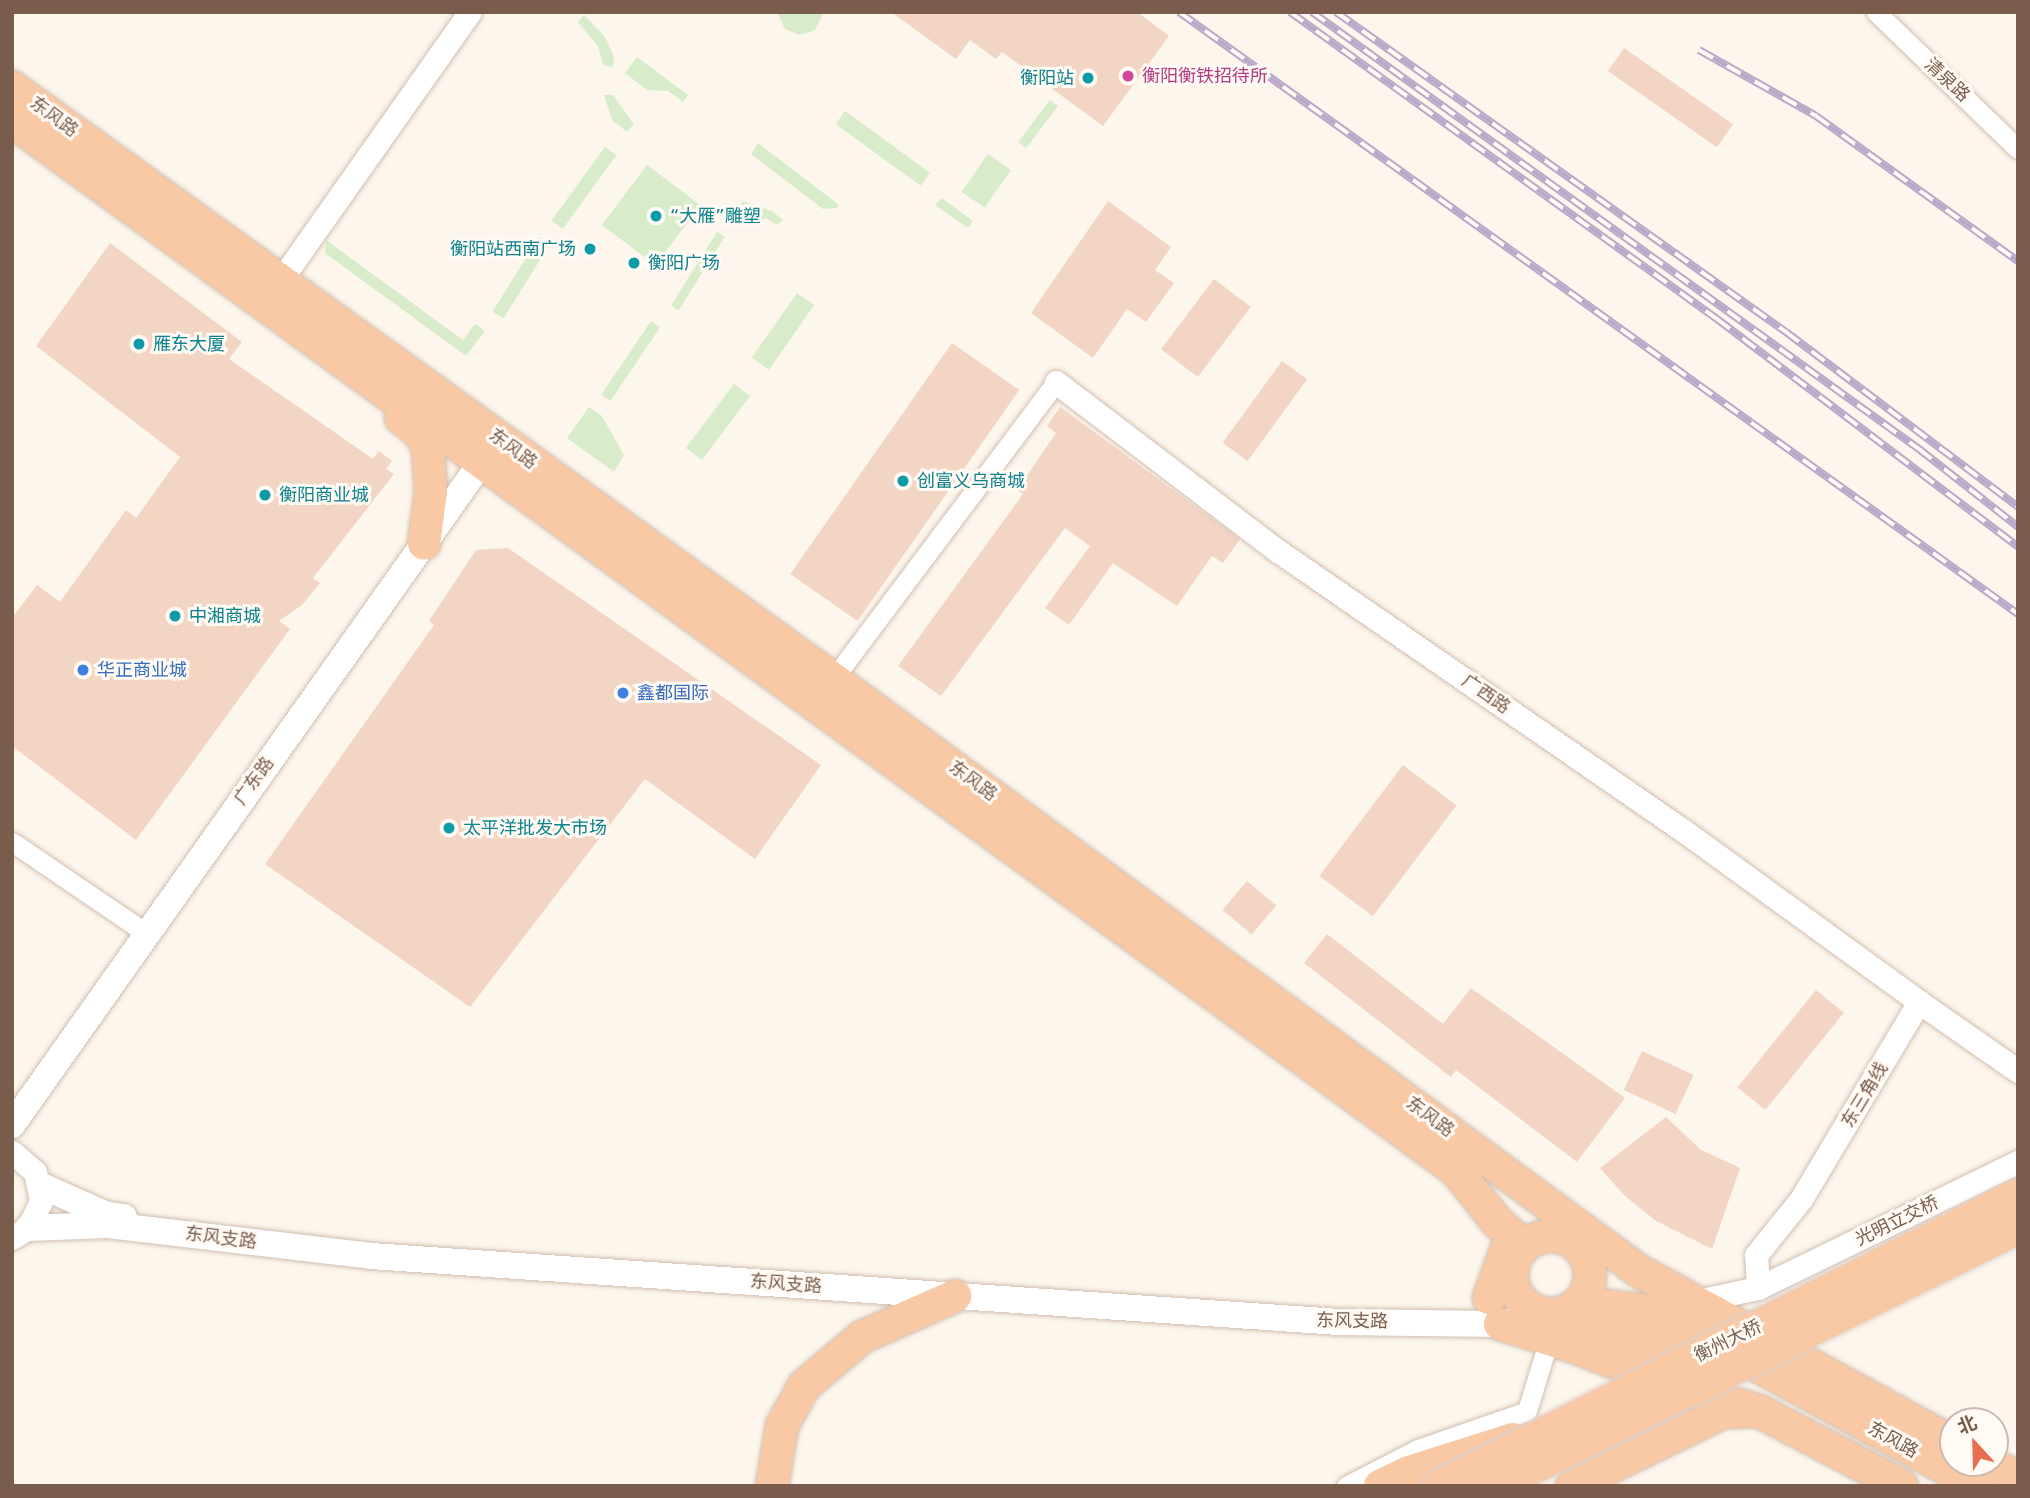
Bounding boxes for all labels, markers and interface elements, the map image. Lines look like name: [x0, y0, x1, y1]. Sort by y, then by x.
street label: 清泉路: [1920, 54, 1974, 106]
place label: 衡阳衡铁招待所: [1142, 65, 1268, 87]
place label: 衡阳站: [1020, 67, 1074, 89]
marker: 衡阳衡铁招待所: [1120, 68, 1136, 84]
marker: 衡阳站: [1080, 70, 1096, 86]
street label: 东风路: [26, 92, 82, 142]
place label: “大雁”雕塑: [670, 205, 761, 227]
marker: “大雁”雕塑: [648, 208, 664, 224]
place label: 衡阳站西南广场: [450, 238, 576, 260]
marker: 衡阳站西南广场: [582, 241, 598, 257]
place label: 衡阳广场: [648, 252, 720, 274]
marker: 衡阳广场: [626, 255, 642, 271]
place label: 雁东大厦: [153, 333, 225, 355]
marker: 雁东大厦: [131, 336, 147, 352]
street label: 东风路: [485, 424, 541, 474]
place label: 创富义乌商城: [917, 470, 1025, 492]
marker: 创富义乌商城: [895, 473, 911, 489]
place label: 衡阳商业城: [279, 484, 369, 506]
marker: 衡阳商业城: [257, 487, 273, 503]
place label: 中湘商城: [189, 605, 261, 627]
marker: 中湘商城: [167, 608, 183, 624]
place label: 华正商业城: [97, 659, 187, 681]
marker: 华正商业城: [75, 662, 91, 678]
street label: 广西路: [1458, 670, 1514, 718]
place label: 鑫都国际: [637, 682, 709, 704]
marker: 鑫都国际: [615, 685, 631, 701]
street label: 广东路: [229, 753, 279, 809]
street label: 东风路: [945, 756, 1001, 806]
place label: 太平洋批发大市场: [463, 817, 607, 839]
marker: 太平洋批发大市场: [441, 820, 457, 836]
street label: 东三角线: [1837, 1059, 1893, 1131]
street label: 东风路: [1402, 1092, 1458, 1142]
street label: 光明立交桥: [1852, 1192, 1942, 1250]
street label: 东风支路: [184, 1223, 258, 1253]
street label: 东风支路: [749, 1271, 823, 1297]
street label: 东风支路: [1316, 1310, 1388, 1332]
street label: 衡州大桥: [1691, 1316, 1765, 1366]
north arrow: [1939, 1407, 2009, 1477]
text: 北: [1954, 1411, 1980, 1438]
street label: 东风路: [1864, 1417, 1922, 1463]

